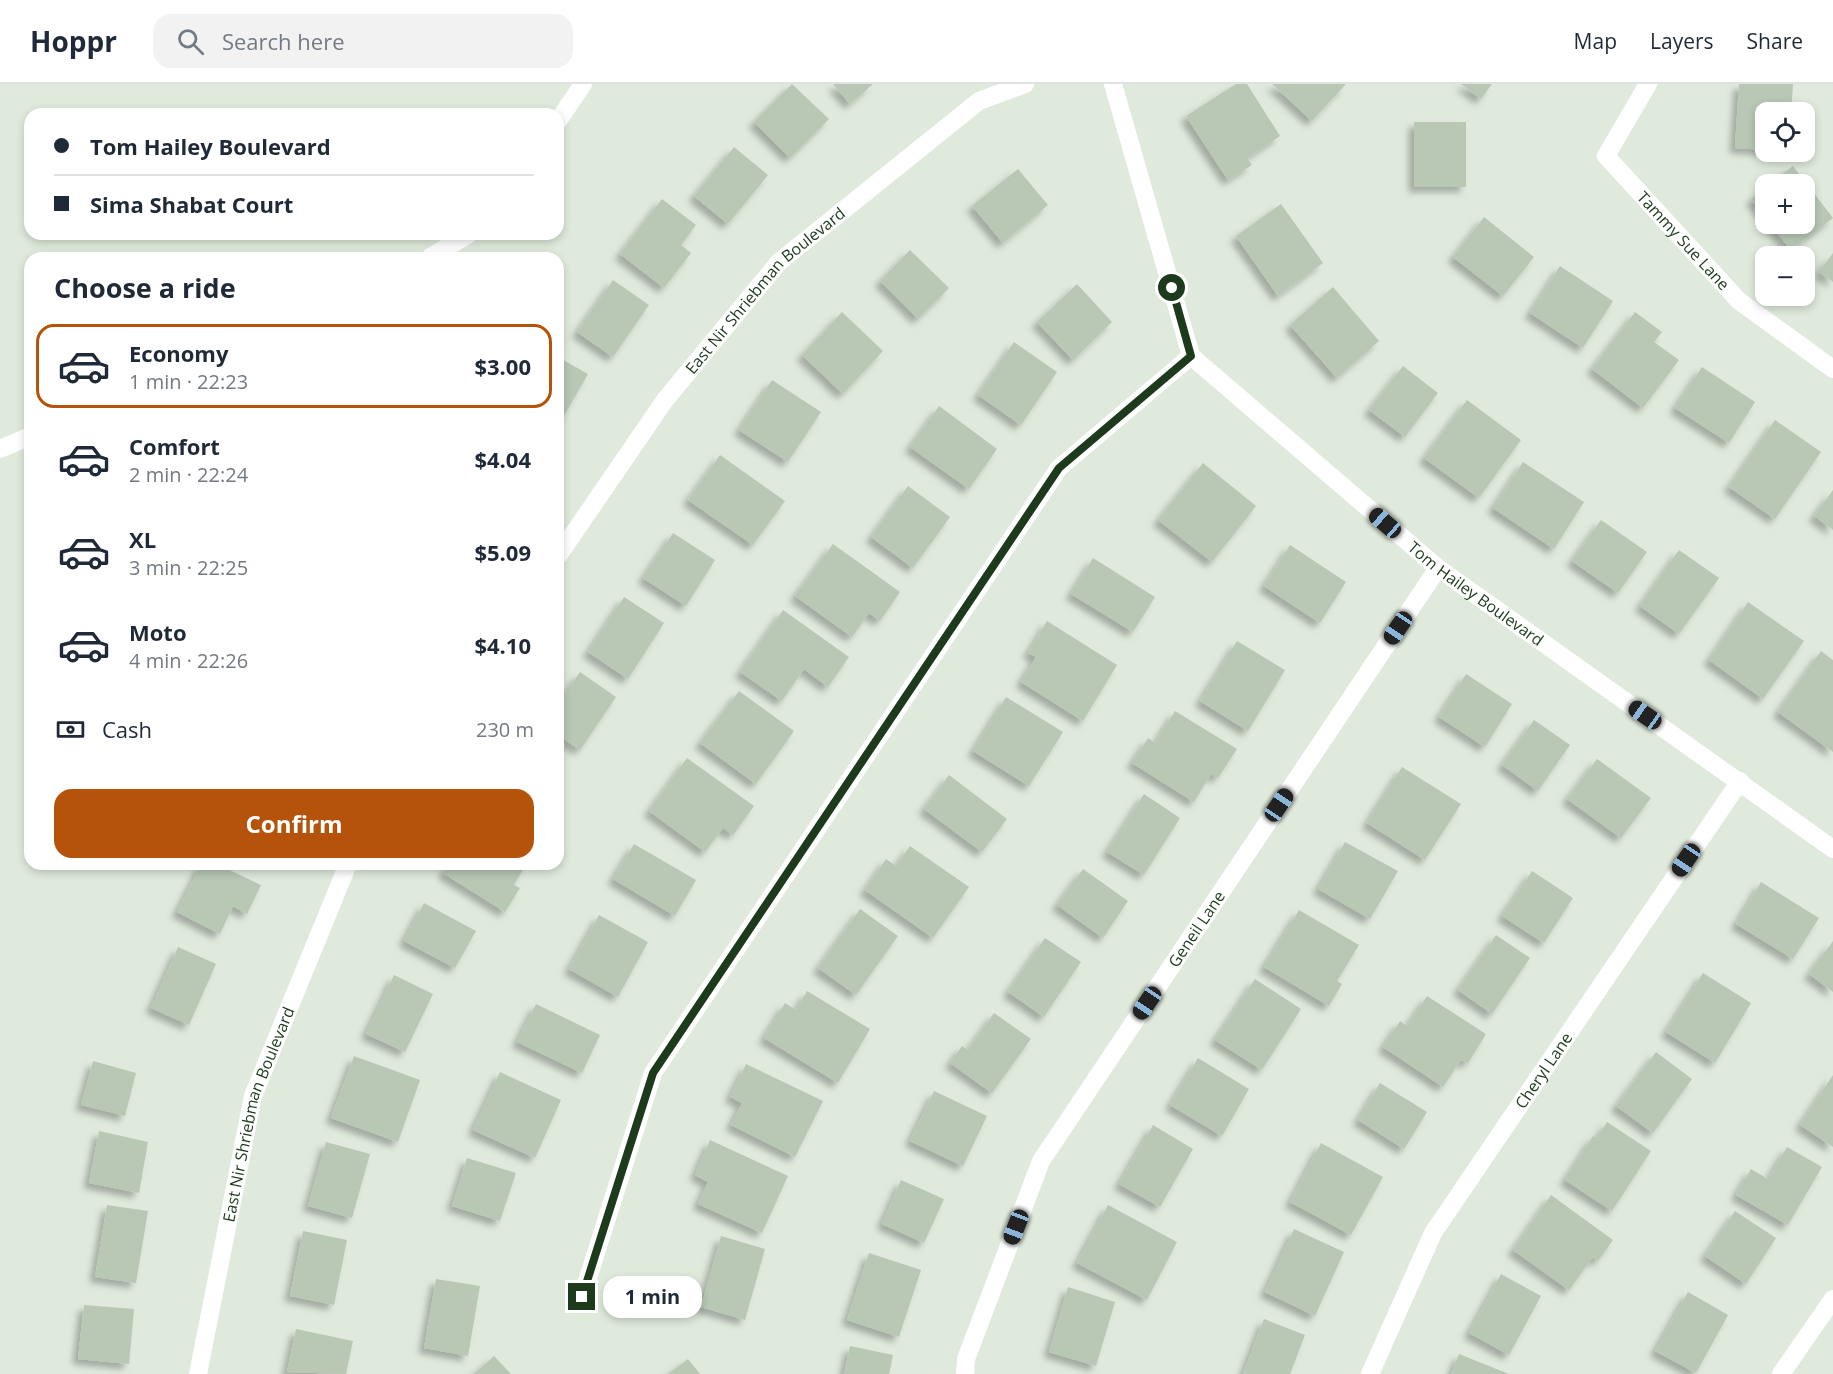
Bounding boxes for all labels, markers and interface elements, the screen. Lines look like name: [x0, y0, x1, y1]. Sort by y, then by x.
search box: [153, 14, 573, 68]
text: Hoppr: [30, 22, 117, 60]
icon: search: [174, 25, 207, 58]
text: Search here: [222, 26, 345, 56]
text: Map: [1574, 27, 1617, 55]
text: Layers: [1650, 27, 1714, 55]
text: Share: [1747, 27, 1803, 55]
map controls: [1755, 102, 1815, 306]
button: locate: [1755, 102, 1815, 162]
text: Tom Hailey Boulevard: [90, 131, 331, 161]
button: +: [1755, 174, 1815, 234]
street label: Tammy Sue Lane: [1632, 186, 1735, 295]
text: Sima Shabat Court: [90, 189, 293, 219]
street label: East Nir Shriebman Boulevard: [680, 202, 850, 379]
button: −: [1755, 246, 1815, 306]
text: Choose a ride: [54, 269, 236, 306]
route start: [1158, 274, 1185, 301]
text: Economy: [129, 338, 228, 368]
icon: car: [57, 339, 111, 393]
text: $3.00: [474, 351, 531, 381]
text: 1 min · 22:23: [129, 368, 248, 395]
text: Comfort: [129, 431, 220, 461]
icon: car: [57, 432, 111, 486]
text: $4.04: [474, 444, 531, 474]
text: 2 min · 22:24: [129, 461, 248, 488]
car: [1366, 504, 1404, 542]
text: XL: [129, 524, 156, 554]
icon: car: [57, 525, 111, 579]
street label: Tom Hailey Boulevard: [1403, 536, 1548, 651]
text: $5.09: [474, 537, 531, 567]
text: 3 min · 22:25: [129, 554, 248, 581]
car: [1380, 608, 1416, 648]
text: Moto: [129, 617, 187, 647]
icon: car: [57, 618, 111, 672]
text: $4.10: [474, 630, 531, 660]
text: 4 min · 22:26: [129, 647, 248, 674]
car: [1625, 697, 1665, 733]
icon: cash: [54, 713, 87, 746]
text: Cash: [102, 714, 152, 744]
text: 230 m: [476, 716, 534, 743]
car: [1261, 785, 1297, 825]
button: Confirm: [54, 789, 534, 858]
car: [1668, 840, 1704, 880]
street label: Geneil Lane: [1163, 886, 1230, 972]
car: [1129, 983, 1165, 1023]
street label: East Nir Shriebman Boulevard: [217, 1003, 299, 1224]
street label: Cheryl Lane: [1510, 1028, 1577, 1113]
car: [1001, 1207, 1031, 1247]
callout: 1 min: [603, 1276, 702, 1318]
route end: [568, 1283, 595, 1310]
text: 1 min: [625, 1283, 680, 1310]

